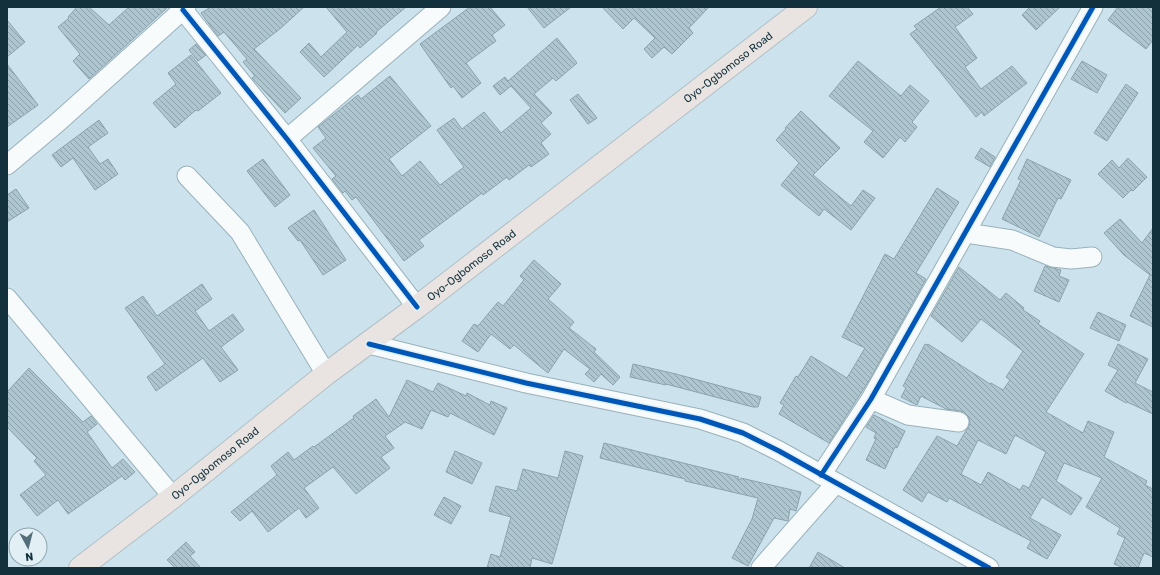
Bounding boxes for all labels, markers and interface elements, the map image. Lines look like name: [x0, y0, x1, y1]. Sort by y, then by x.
street label: Oyo-Ogbomoso Road: [681, 29, 775, 106]
street label: Oyo-Ogbomoso Road: [425, 227, 519, 304]
street label: Oyo-Ogbomoso Road: [169, 424, 262, 503]
north arrow: [8, 527, 48, 567]
text: N: [24, 549, 34, 563]

